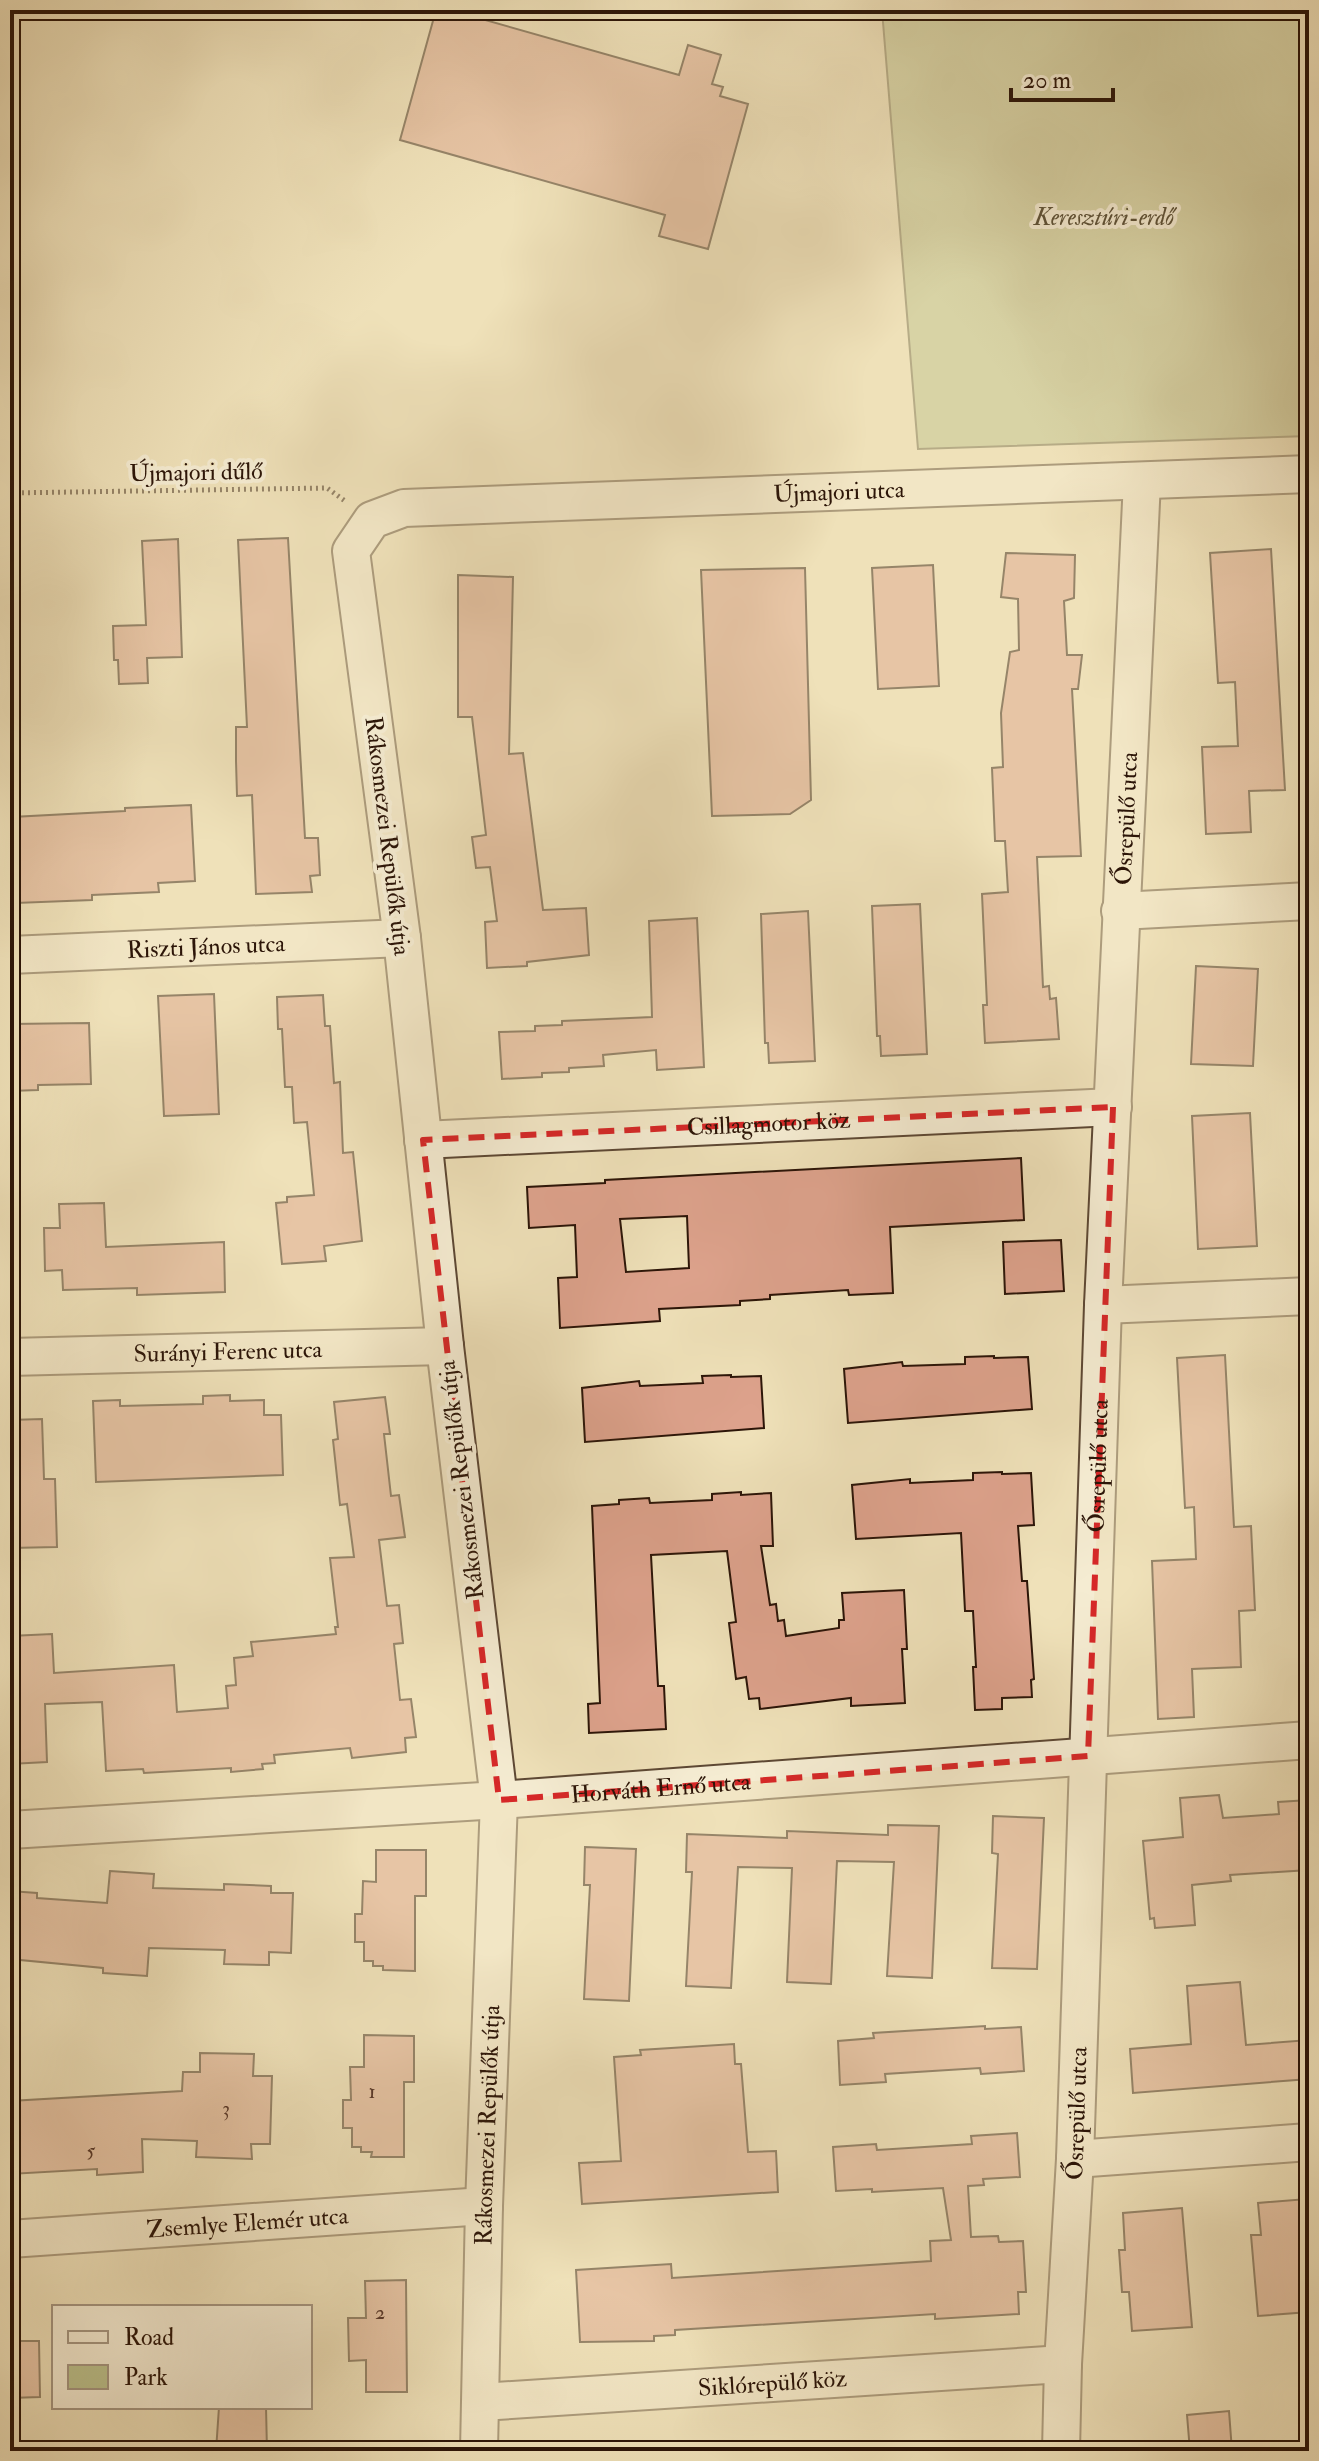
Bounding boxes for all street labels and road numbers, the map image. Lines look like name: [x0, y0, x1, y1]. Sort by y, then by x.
street label: Újmajori dűlő: [129, 455, 263, 489]
street label: Újmajori utca: [773, 474, 906, 510]
street label: Rákosmezei Repülők útja: [357, 715, 418, 958]
street label: Ősrepülő utca: [1107, 750, 1145, 886]
street label: Riszti János utca: [126, 928, 287, 966]
street label: Csillagmotor köz: [686, 1105, 852, 1143]
street label: Surányi Ferenc utca: [133, 1334, 324, 1370]
street label: Rákosmezei Repülők útja: [431, 1358, 492, 1601]
street label: Ősrepülő utca: [1080, 1397, 1116, 1533]
street label: Horváth Ernő utca: [570, 1766, 753, 1811]
street label: Rákosmezei Repülők útja: [468, 2003, 507, 2246]
street label: Ősrepülő utca: [1058, 2045, 1095, 2181]
street label: Zsemlye Elemér utca: [146, 2200, 350, 2245]
street label: Siklórepülő köz: [697, 2363, 848, 2404]

